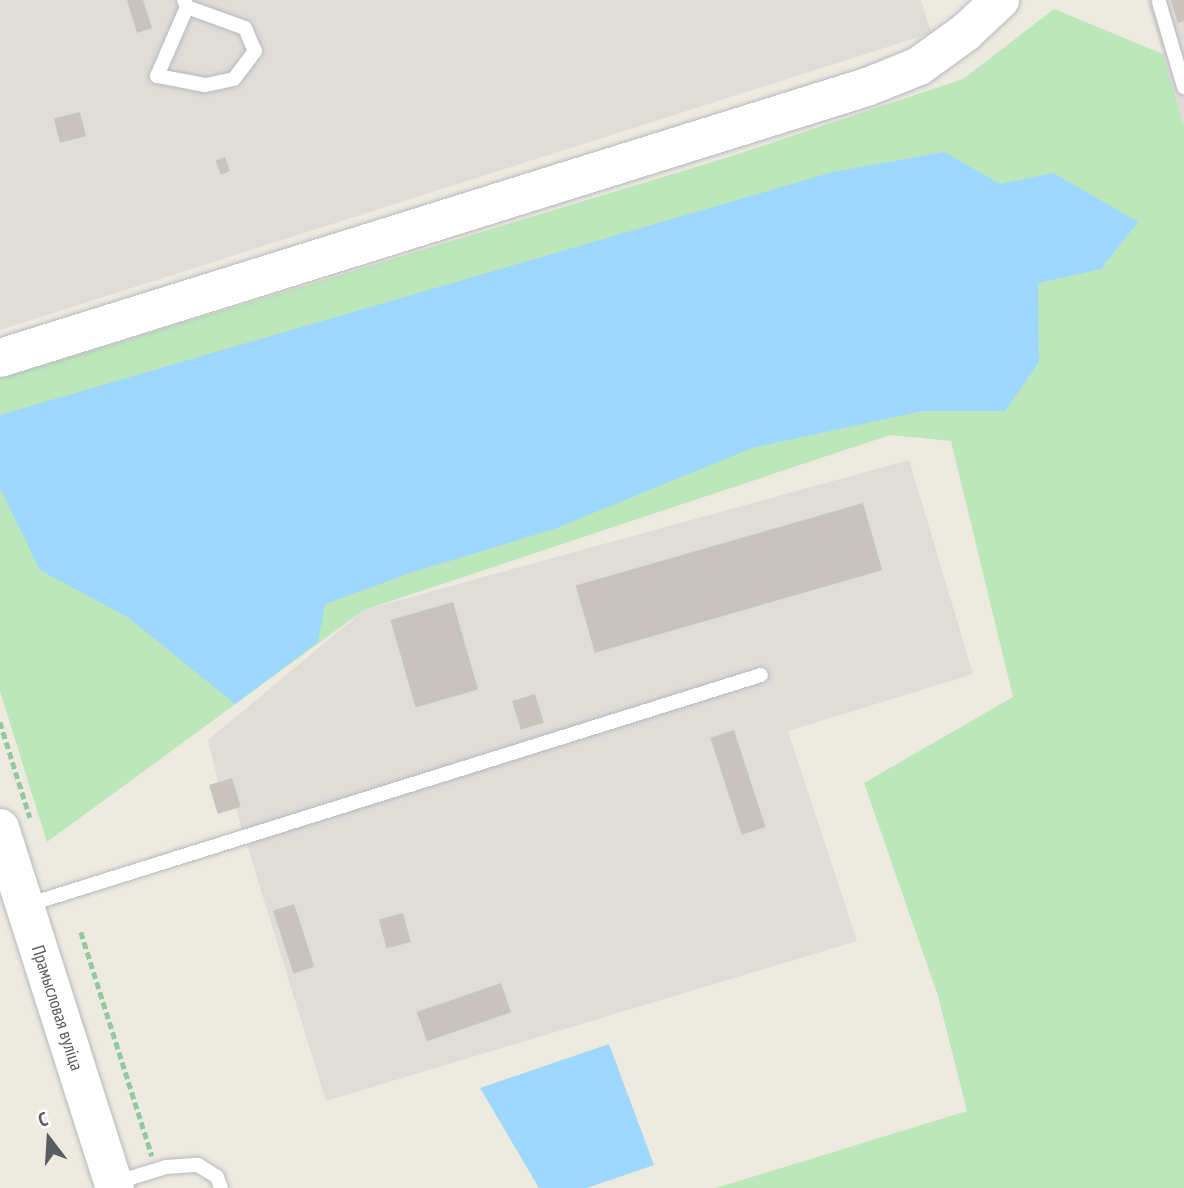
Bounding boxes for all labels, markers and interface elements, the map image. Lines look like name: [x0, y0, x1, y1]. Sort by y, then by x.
street label: Прамысловая вуліца: [27, 943, 87, 1073]
north arrow: [14, 1104, 84, 1174]
text: С: [35, 1106, 51, 1132]

